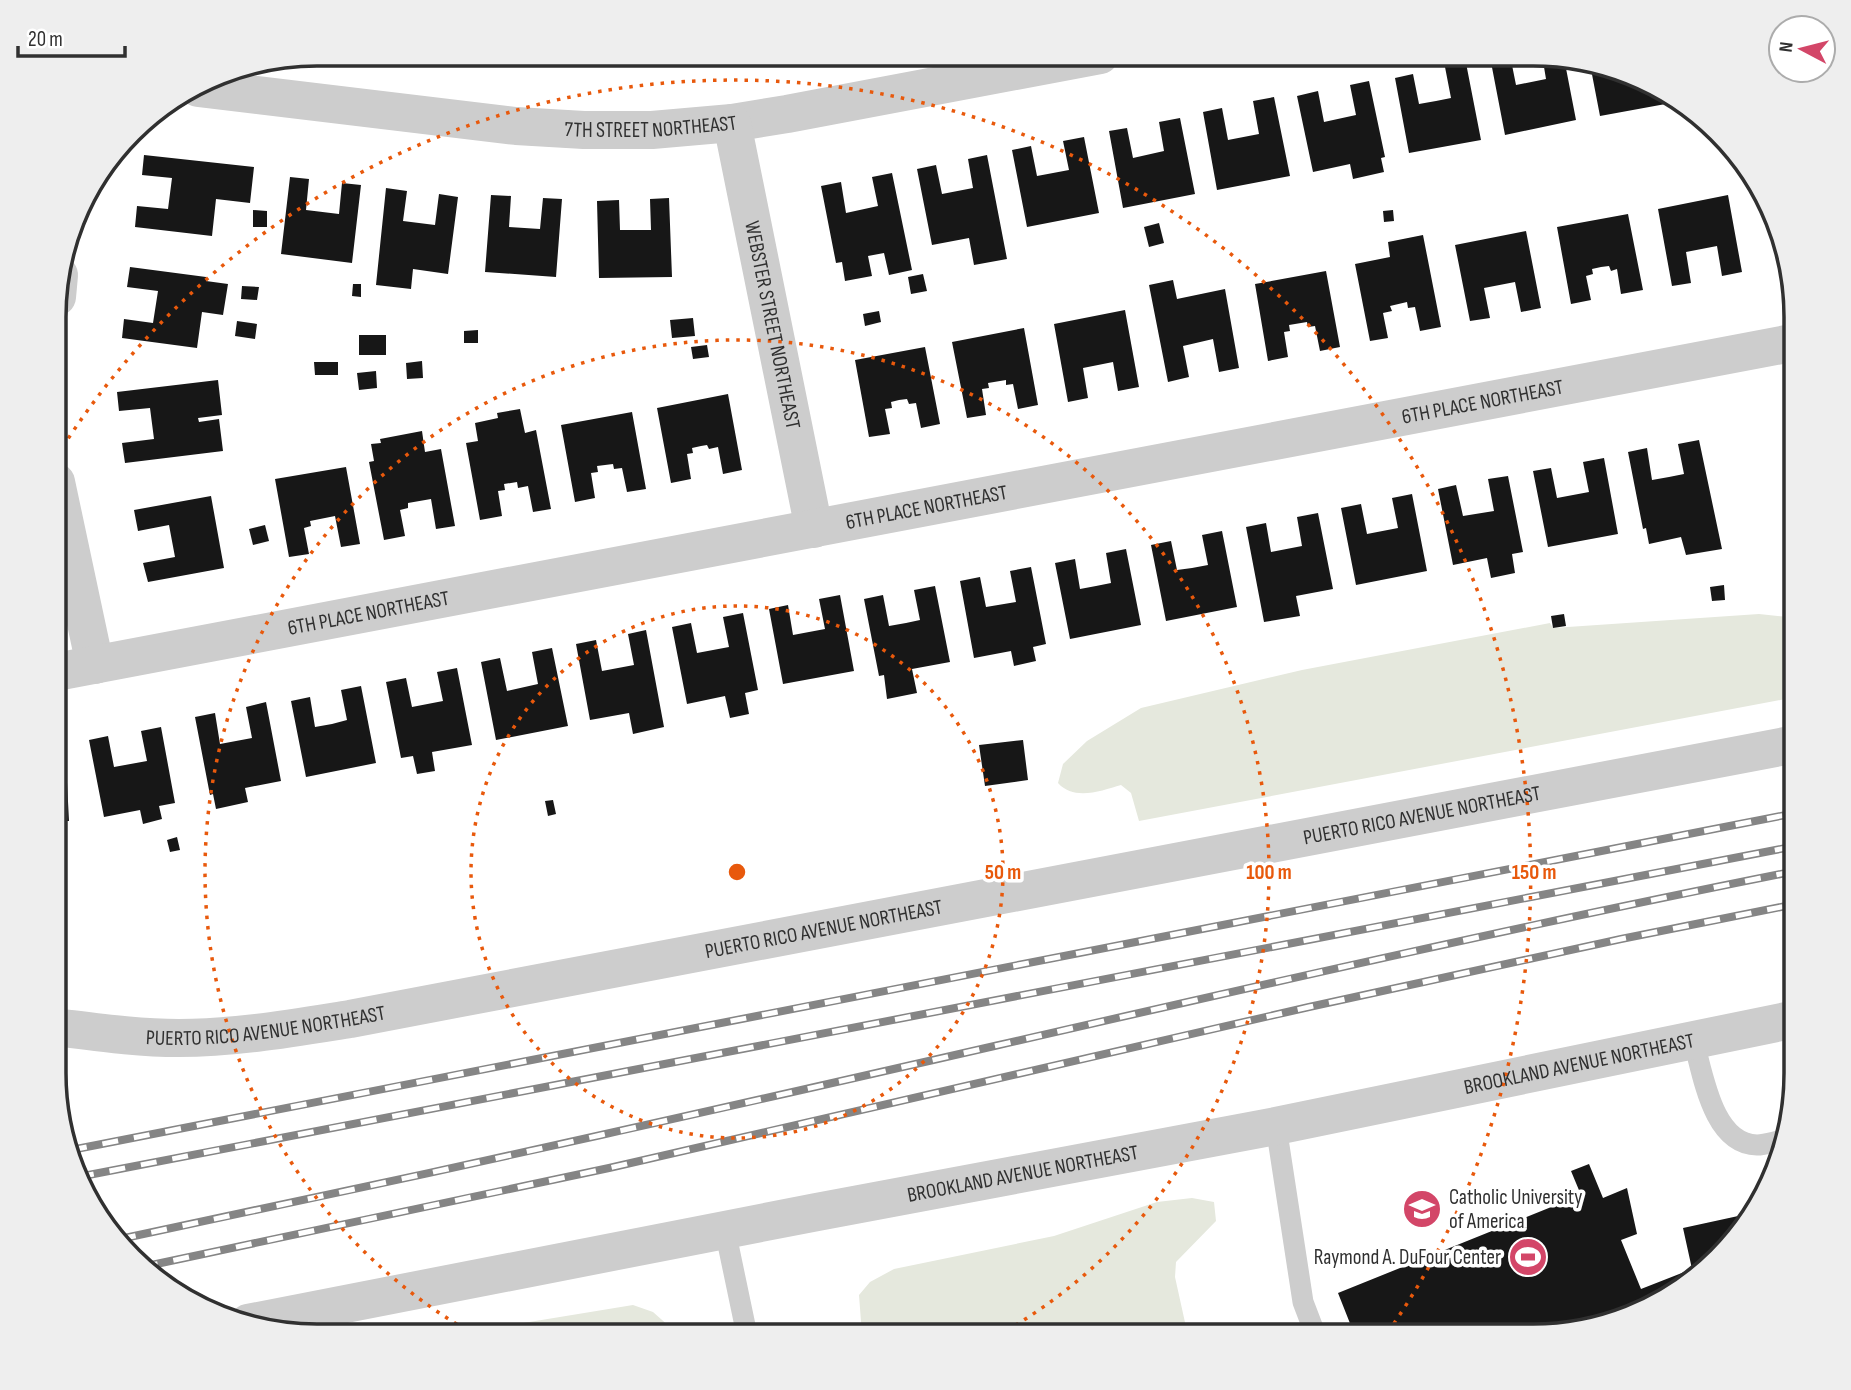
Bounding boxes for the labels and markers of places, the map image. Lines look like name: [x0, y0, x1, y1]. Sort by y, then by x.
centre of rings: [725, 860, 749, 884]
place label: Catholic University of America: [1449, 1185, 1582, 1234]
school or university icon: Catholic University of America: [1401, 1188, 1443, 1230]
sports icon: Raymond A. DuFour Center: [1507, 1236, 1549, 1278]
place label: Raymond A. DuFour Center: [1314, 1245, 1501, 1270]

